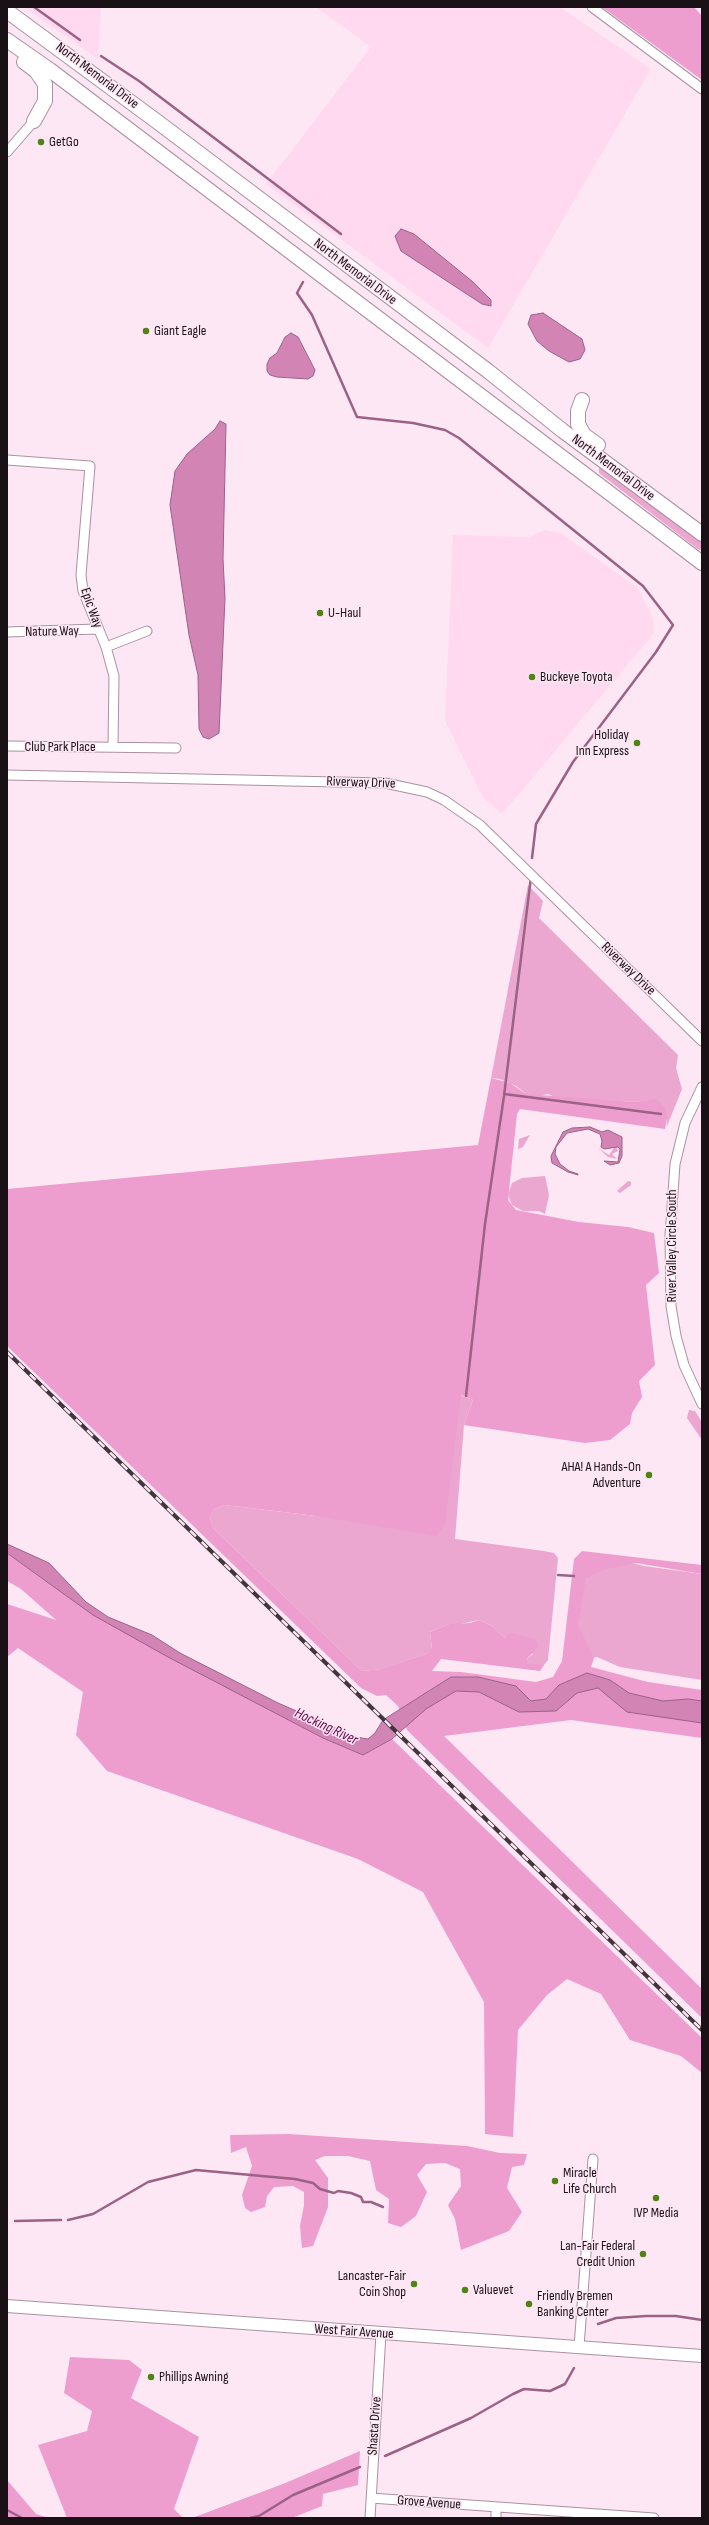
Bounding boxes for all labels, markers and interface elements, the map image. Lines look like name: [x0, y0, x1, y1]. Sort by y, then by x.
street label: North Memorial Drive: [52, 39, 142, 113]
place label: GetGo: [49, 134, 79, 150]
marker: GetGo: [36, 137, 46, 147]
street label: North Memorial Drive: [310, 235, 400, 309]
place label: Giant Eagle: [154, 323, 206, 339]
marker: Giant Eagle: [141, 326, 151, 336]
street label: North Memorial Drive: [568, 431, 658, 505]
street label: Epic Way: [76, 586, 106, 630]
place label: U-Haul: [328, 605, 361, 621]
marker: U-Haul: [315, 608, 325, 618]
street label: Nature Way: [25, 623, 79, 641]
place label: Buckeye Toyota: [540, 669, 613, 685]
marker: Buckeye Toyota: [527, 672, 537, 682]
place label: Holiday Inn Express: [576, 727, 629, 760]
marker: Holiday Inn Express: [632, 738, 642, 748]
street label: Club Park Place: [24, 739, 96, 755]
street label: Riverway Drive: [326, 773, 396, 793]
street label: Riverway Drive: [597, 939, 659, 999]
street label: River Valley Circle South: [664, 1189, 680, 1303]
place label: AHA! A Hands-On Adventure: [561, 1459, 641, 1492]
marker: AHA! A Hands-On Adventure: [644, 1470, 654, 1480]
water label: Hocking River: [292, 1705, 360, 1749]
place label: Miracle Life Church: [563, 2165, 616, 2198]
marker: Miracle Life Church: [550, 2176, 560, 2186]
marker: IVP Media: [651, 2193, 661, 2203]
place label: IVP Media: [633, 2205, 679, 2221]
place label: Lan-Fair Federal Credit Union: [560, 2238, 635, 2270]
marker: Lan-Fair Federal Credit Union: [638, 2249, 648, 2259]
place label: Lancaster-Fair Coin Shop: [338, 2268, 406, 2300]
marker: Lancaster-Fair Coin Shop: [409, 2279, 419, 2289]
place label: Valuevet: [473, 2282, 513, 2298]
marker: Valuevet: [460, 2285, 470, 2295]
place label: Friendly Bremen Banking Center: [537, 2288, 613, 2320]
marker: Friendly Bremen Banking Center: [524, 2299, 534, 2309]
street label: West Fair Avenue: [314, 2321, 394, 2343]
place label: Phillips Awning: [159, 2369, 229, 2385]
marker: Phillips Awning: [146, 2372, 156, 2382]
street label: Shasta Drive: [365, 2396, 385, 2456]
street label: Grove Avenue: [397, 2492, 461, 2514]

